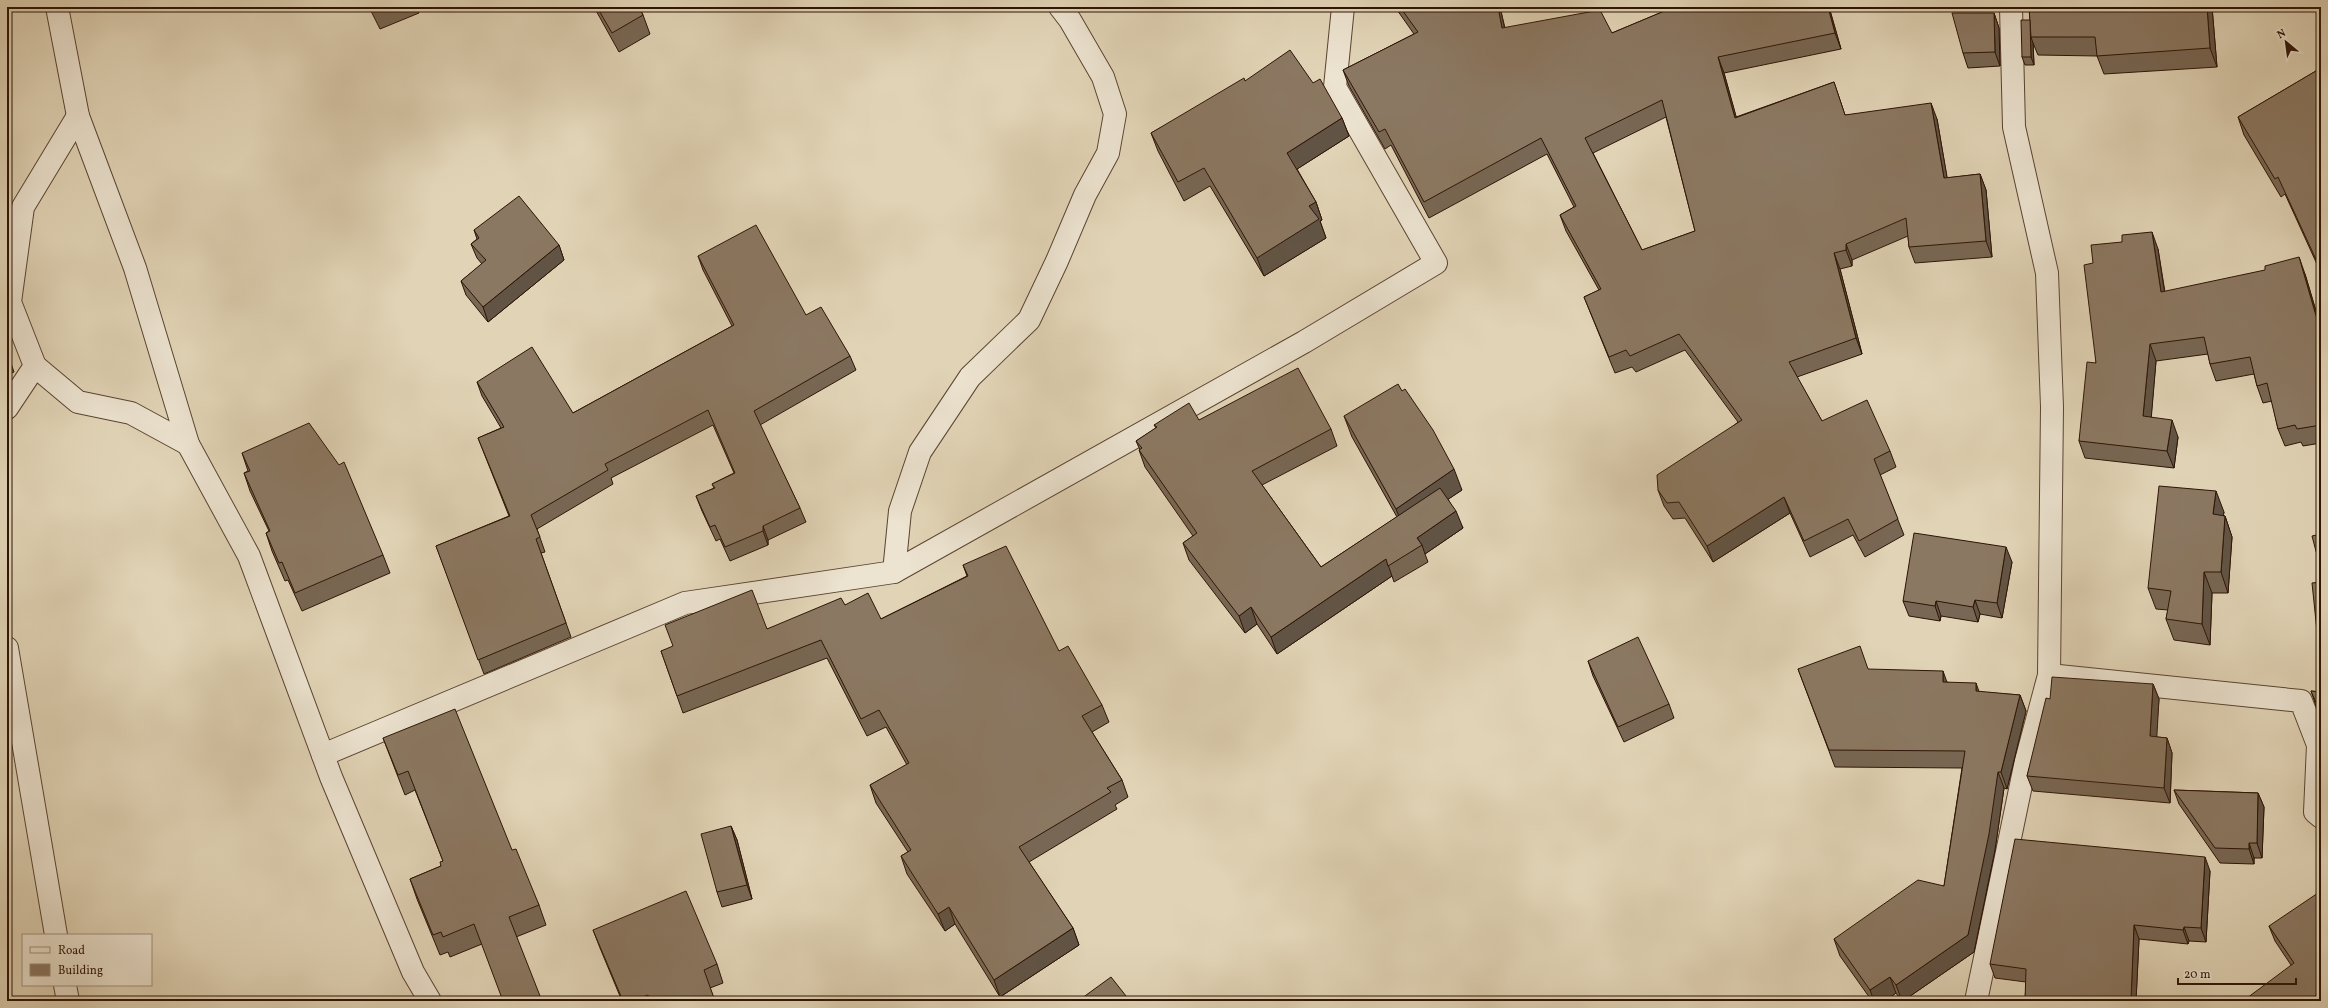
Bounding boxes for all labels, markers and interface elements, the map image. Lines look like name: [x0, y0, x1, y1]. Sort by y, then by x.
north arrow: [2266, 22, 2306, 62]
text: N: [2275, 26, 2289, 43]
legend: [22, 934, 152, 986]
text: Road: [58, 943, 85, 959]
scale bar: [2178, 960, 2296, 986]
text: Building: [58, 963, 103, 979]
text: 20 m: [2184, 967, 2211, 983]

